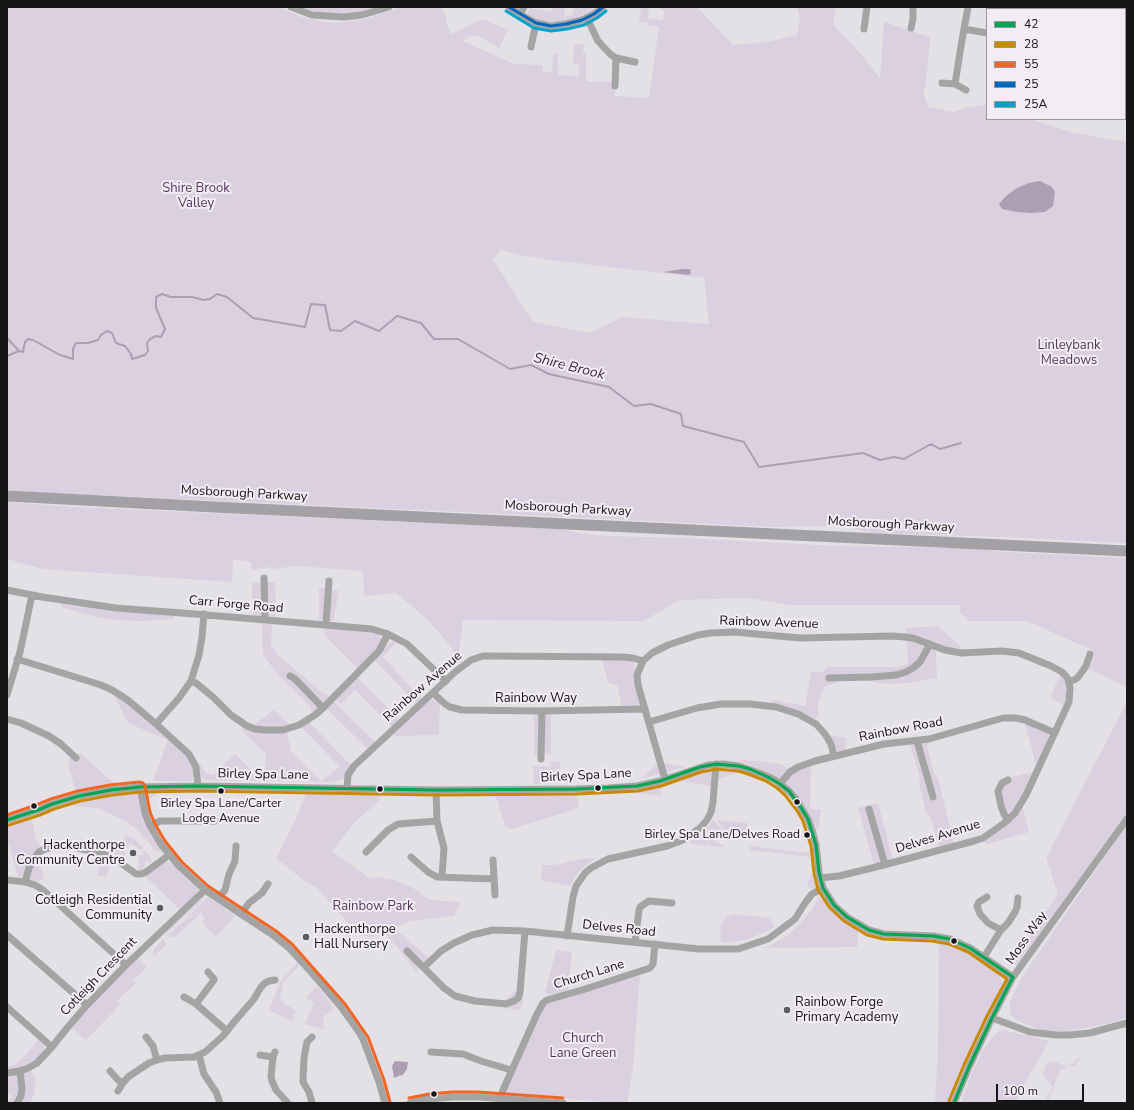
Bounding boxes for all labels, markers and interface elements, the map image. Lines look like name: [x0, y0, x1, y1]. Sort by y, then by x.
legend: [986, 8, 1126, 120]
text: 42: [1024, 16, 1038, 32]
text: 28: [1024, 36, 1038, 52]
text: 55: [1024, 56, 1038, 72]
text: 25: [1024, 76, 1038, 92]
text: 25A: [1024, 96, 1047, 112]
park label: Shire Brook Valley: [162, 181, 230, 212]
park label: Linleybank Meadows: [1037, 338, 1101, 369]
water label: Shire Brook: [532, 350, 606, 384]
street label: Mosborough Parkway: [180, 483, 308, 505]
street label: Mosborough Parkway: [504, 498, 632, 520]
street label: Mosborough Parkway: [827, 514, 955, 536]
street label: Carr Forge Road: [188, 593, 284, 617]
street label: Rainbow Avenue: [719, 613, 819, 633]
street label: Rainbow Avenue: [380, 649, 466, 725]
street label: Rainbow Way: [495, 691, 577, 707]
street label: Rainbow Road: [858, 714, 944, 746]
street label: Birley Spa Lane: [217, 766, 309, 784]
street label: Birley Spa Lane: [540, 766, 632, 786]
unlabelled marker: [593, 783, 603, 793]
unlabelled marker: [375, 784, 385, 794]
marker: Birley Spa Lane/Carter Lodge Avenue: [216, 786, 226, 796]
place label: Birley Spa Lane/Carter Lodge Avenue: [160, 797, 282, 825]
unlabelled marker: [792, 797, 802, 807]
unlabelled marker: [29, 801, 39, 811]
street label: Delves Avenue: [894, 817, 982, 857]
place label: Birley Spa Lane/Delves Road: [644, 828, 800, 842]
marker: Birley Spa Lane/Delves Road: [802, 830, 812, 840]
place label: Hackenthorpe Community Centre: [16, 838, 125, 869]
marker: Hackenthorpe Community Centre: [128, 848, 138, 858]
place label: Cotleigh Residential Community: [35, 893, 152, 924]
park label: Rainbow Park: [333, 899, 413, 915]
marker: Cotleigh Residential Community: [155, 903, 165, 913]
street label: Moss Way: [1003, 908, 1051, 968]
street label: Delves Road: [582, 917, 656, 941]
place label: Hackenthorpe Hall Nursery: [314, 922, 396, 953]
marker: Hackenthorpe Hall Nursery: [301, 932, 311, 942]
street label: Cotleigh Crescent: [58, 934, 140, 1020]
unlabelled marker: [949, 936, 959, 946]
street label: Church Lane: [552, 957, 626, 993]
place label: Rainbow Forge Primary Academy: [795, 995, 898, 1026]
marker: Rainbow Forge Primary Academy: [782, 1005, 792, 1015]
park label: Church Lane Green: [550, 1031, 616, 1062]
scale bar: [998, 1076, 1086, 1102]
text: 100 m: [1003, 1083, 1038, 1099]
unlabelled marker: [429, 1089, 439, 1099]

